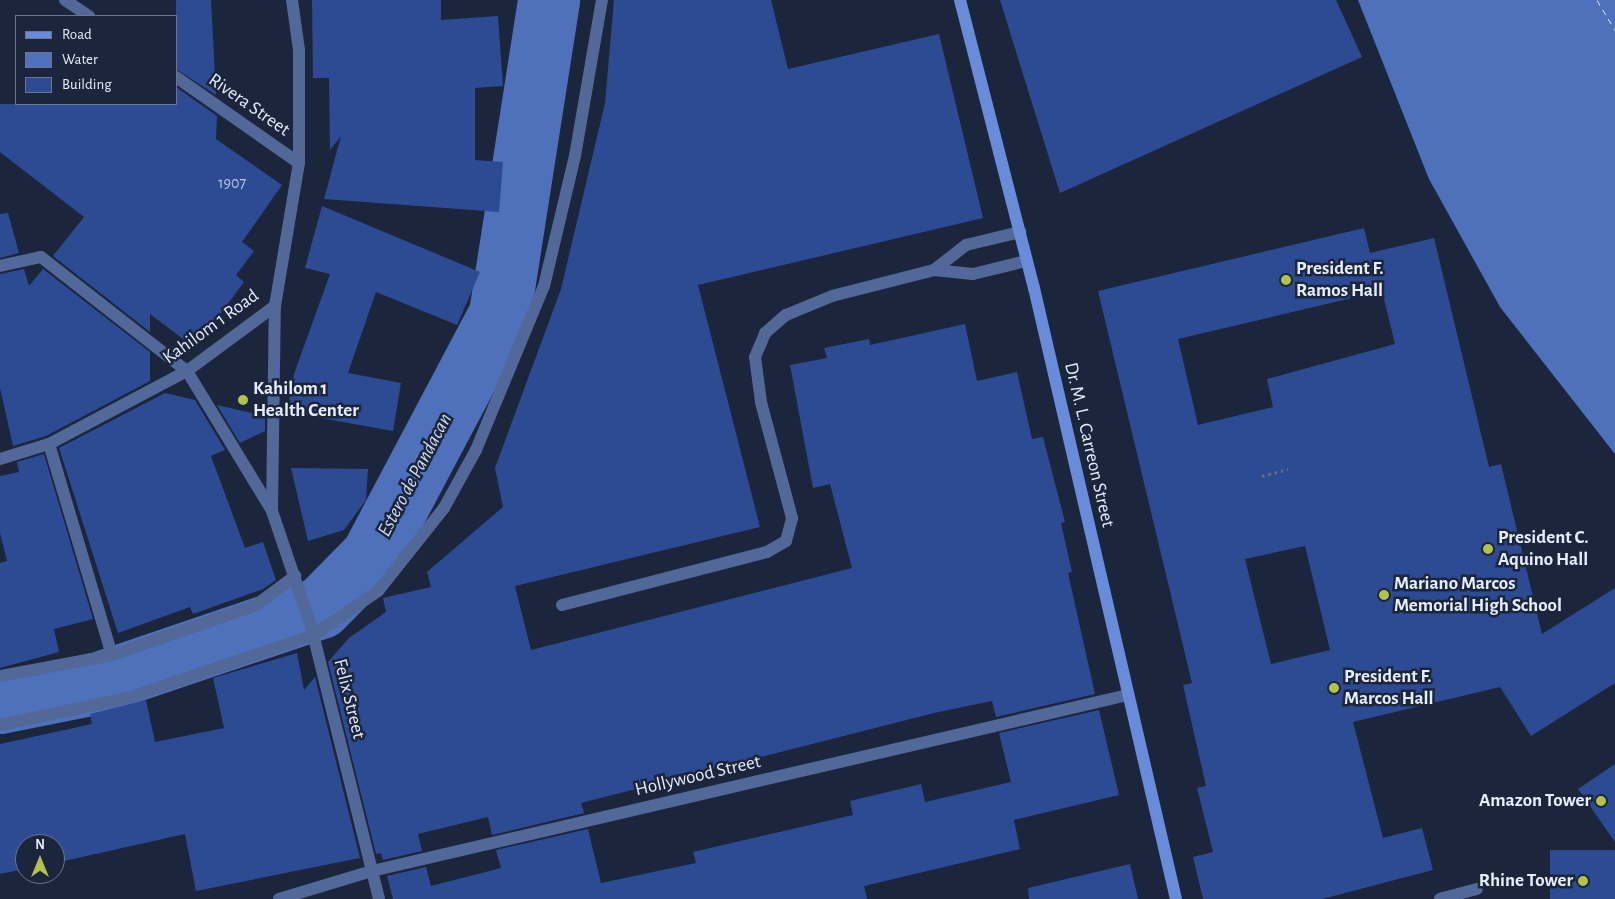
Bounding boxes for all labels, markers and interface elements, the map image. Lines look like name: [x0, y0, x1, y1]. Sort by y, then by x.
legend: [15, 15, 178, 105]
text: Road: [62, 27, 92, 42]
text: Water: [62, 52, 98, 67]
street label: Rivera Street: [204, 69, 294, 141]
text: Building: [62, 77, 112, 92]
house number: 1907: [218, 173, 246, 193]
place label: President F. Ramos Hall: [1296, 258, 1384, 302]
marker: President F. Ramos Hall: [1280, 274, 1292, 286]
street label: Kahilom 1 Road: [159, 285, 263, 369]
street label: Dr. M. L. Carreon Street: [1059, 360, 1119, 530]
place label: Kahilom 1 Health Center: [253, 378, 359, 422]
marker: Kahilom 1 Health Center: [237, 394, 249, 406]
water label: Estero de Pandacan: [372, 409, 458, 541]
place label: President C. Aquino Hall: [1498, 527, 1589, 571]
marker: President C. Aquino Hall: [1482, 543, 1494, 555]
place label: Mariano Marcos Memorial High School: [1394, 573, 1562, 617]
marker: Mariano Marcos Memorial High School: [1378, 589, 1390, 601]
street label: Felix Street: [328, 657, 370, 741]
place label: President F. Marcos Hall: [1344, 666, 1434, 710]
marker: President F. Marcos Hall: [1328, 682, 1340, 694]
street label: Hollywood Street: [633, 750, 763, 802]
place label: Amazon Tower: [1479, 790, 1591, 812]
marker: Amazon Tower: [1595, 795, 1607, 807]
north arrow: [15, 834, 65, 884]
text: N: [35, 838, 45, 852]
place label: Rhine Tower: [1479, 870, 1573, 892]
marker: Rhine Tower: [1577, 875, 1589, 887]

